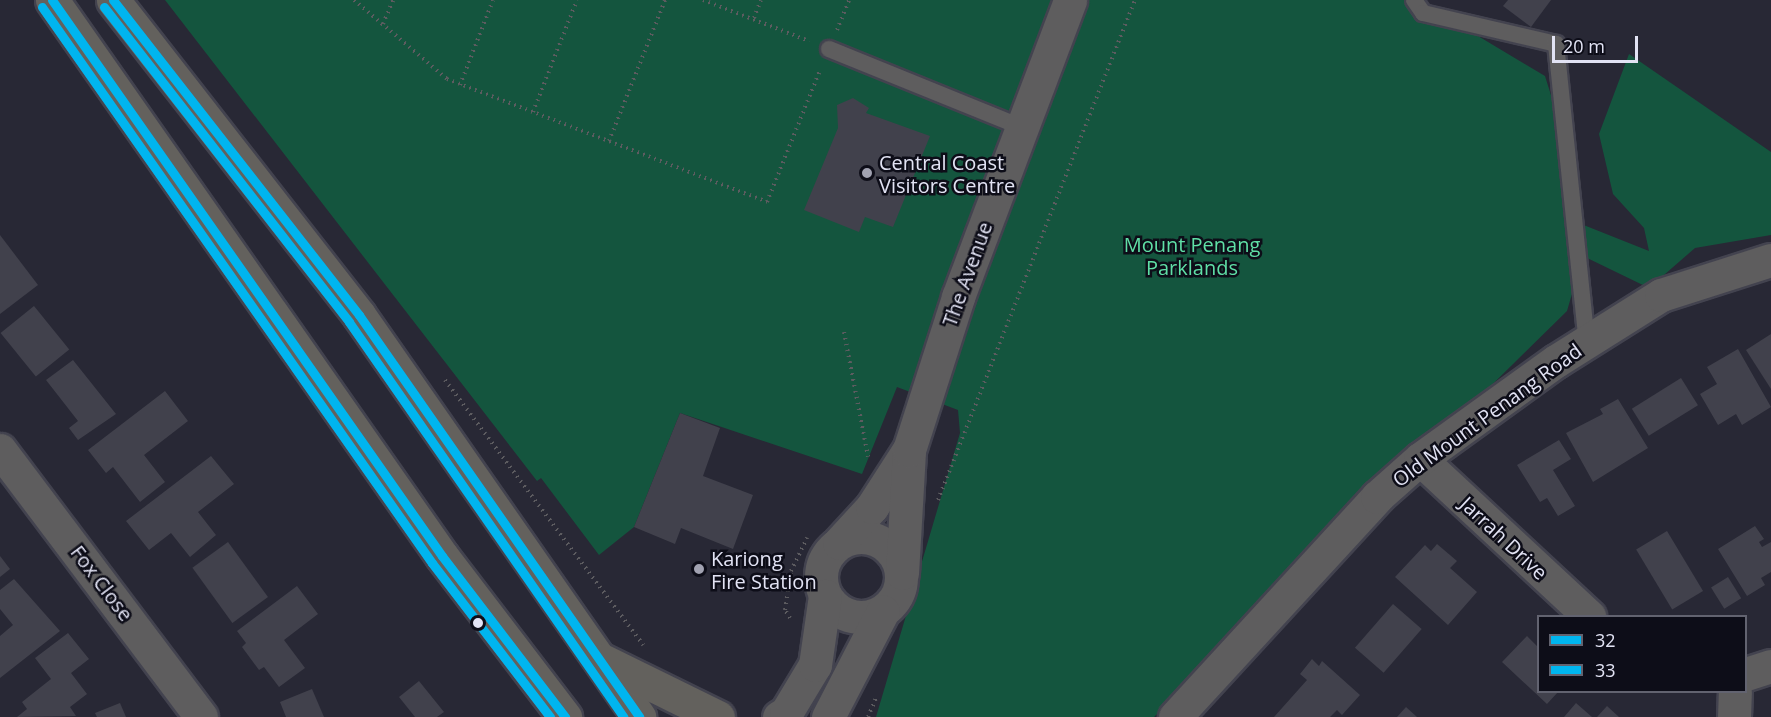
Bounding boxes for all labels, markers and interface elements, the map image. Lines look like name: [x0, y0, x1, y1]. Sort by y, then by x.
scale bar: [1555, 24, 1640, 62]
text: 20 m: [1563, 34, 1605, 58]
place label: Central Coast Visitors Centre: [879, 150, 1015, 197]
marker: Central Coast Visitors Centre: [860, 166, 874, 180]
street label: The Avenue: [937, 219, 997, 329]
park label: Mount Penang Parklands: [1124, 232, 1260, 279]
street label: Old Mount Penang Road: [1388, 338, 1586, 492]
street label: Jarrah Drive: [1455, 492, 1553, 584]
street label: Fox Close: [66, 540, 138, 626]
place label: Kariong Fire Station: [711, 546, 817, 593]
marker: Kariong Fire Station: [692, 562, 706, 576]
legend: [1537, 615, 1747, 693]
unlabelled marker: [472, 617, 484, 629]
text: 32: [1595, 628, 1616, 652]
text: 33: [1595, 658, 1616, 682]

